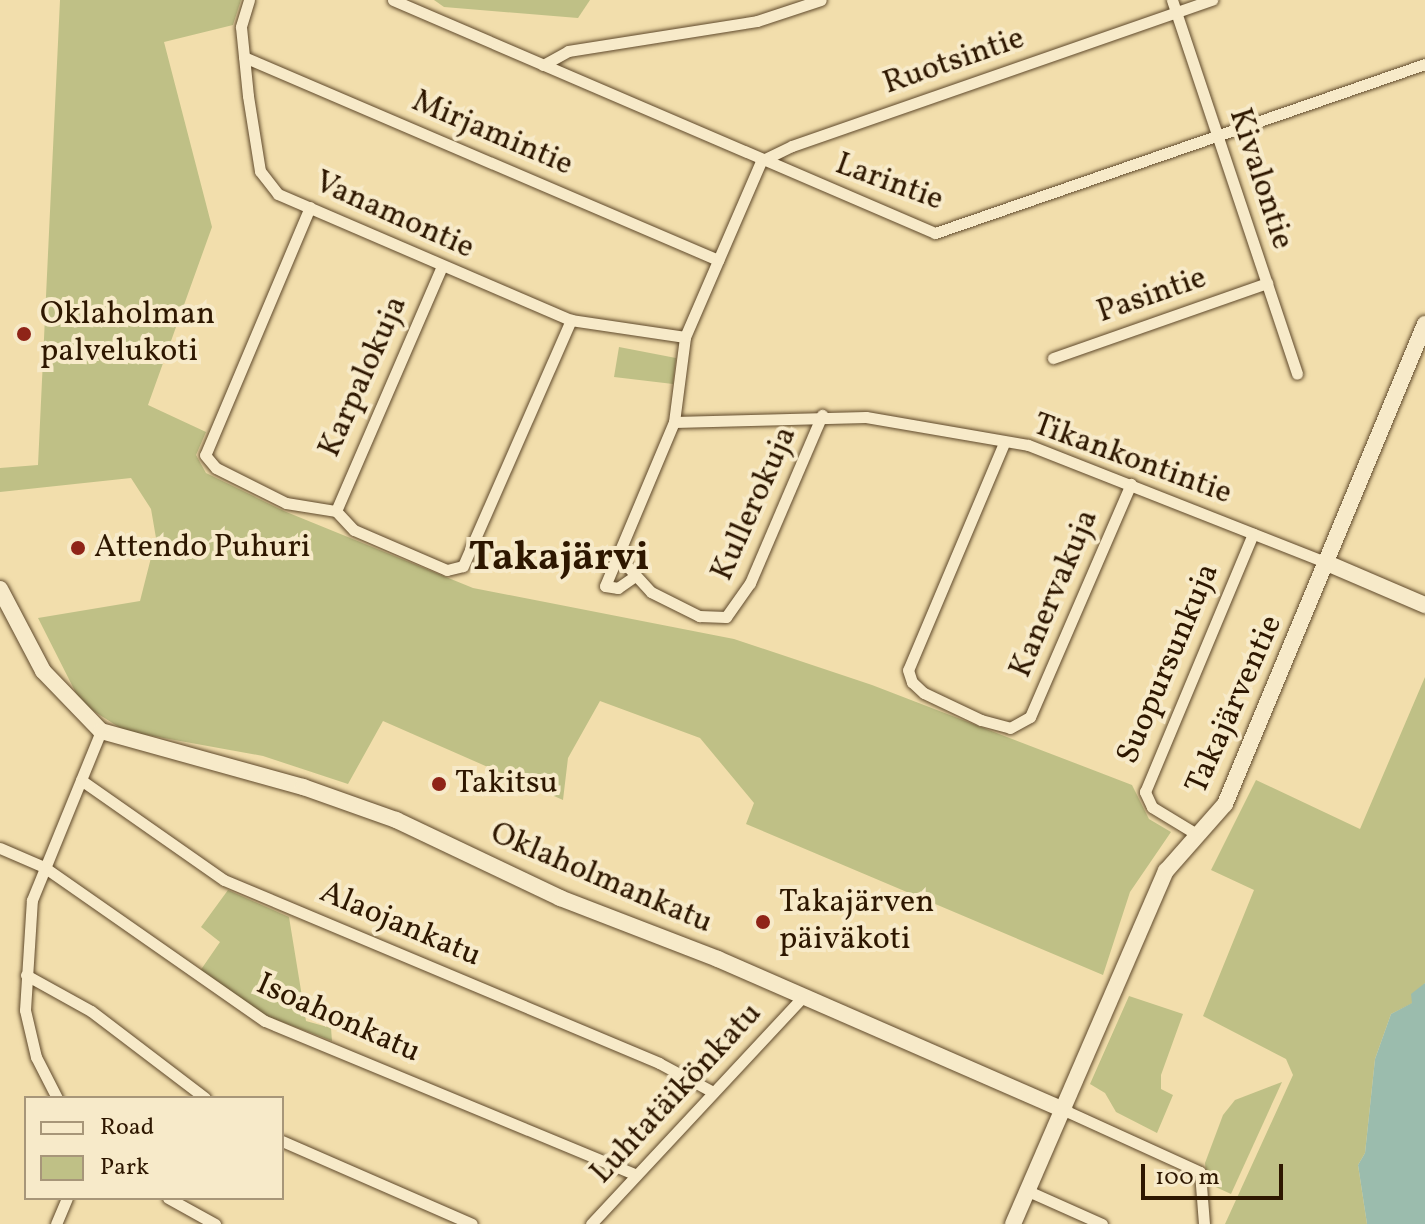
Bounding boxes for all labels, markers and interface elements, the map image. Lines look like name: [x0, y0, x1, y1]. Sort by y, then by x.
street label: Ruotsintie: [878, 20, 1030, 104]
street label: Mirjamintie: [406, 83, 578, 185]
street label: Kivalontie: [1219, 104, 1301, 254]
street label: Larintie: [830, 146, 948, 220]
street label: Vanamontie: [308, 164, 480, 268]
street label: Pasintie: [1092, 259, 1212, 333]
street label: Karpalokuja: [311, 291, 417, 463]
place label: Oklaholman palvelukoti: [40, 297, 215, 372]
marker: Oklaholman palvelukoti: [15, 325, 33, 343]
street label: Tikankontintie: [1028, 406, 1236, 514]
street label: Kullerokuja: [704, 421, 806, 587]
street label: Kanervakuja: [1002, 504, 1108, 684]
place label: Attendo Puhuri: [94, 529, 310, 567]
district label: Takajärvi: [469, 535, 649, 583]
marker: Attendo Puhuri: [69, 539, 87, 557]
street label: Suopursunkuja: [1110, 558, 1228, 770]
street label: Takajärventie: [1179, 610, 1291, 800]
place label: Takitsu: [455, 765, 558, 803]
marker: Takitsu: [430, 775, 448, 793]
street label: Oklaholmankatu: [484, 815, 718, 943]
street label: Alaojankatu: [314, 874, 486, 976]
place label: Takajärven päiväkoti: [779, 885, 934, 960]
marker: Takajärven päiväkoti: [754, 913, 772, 931]
street label: Isoahonkatu: [250, 966, 426, 1072]
street label: Luhtatäikönkatu: [583, 995, 771, 1193]
legend: [24, 1096, 284, 1200]
text: Road: [100, 1111, 154, 1145]
scale bar: [1145, 1148, 1287, 1198]
text: Park: [100, 1151, 149, 1185]
text: 100 m: [1155, 1161, 1220, 1195]

